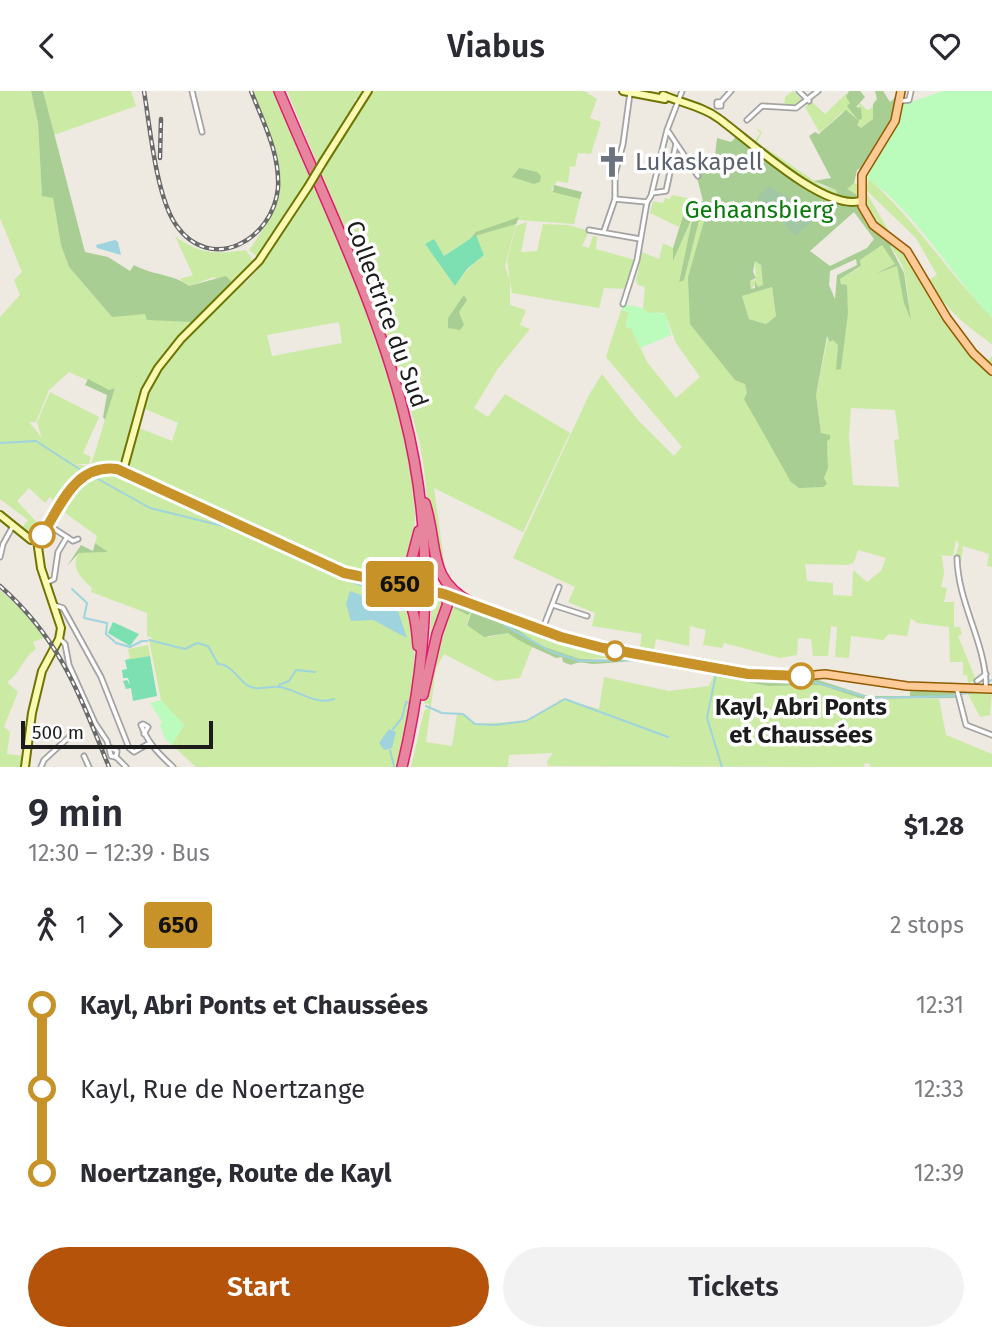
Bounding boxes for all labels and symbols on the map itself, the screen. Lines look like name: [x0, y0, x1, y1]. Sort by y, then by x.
church icon: Lukaskapell: [595, 145, 629, 179]
place label: Lukaskapell: [635, 148, 763, 176]
park label: Gehaansbierg: [684, 196, 834, 224]
street label: Collectrice du Sud: [340, 217, 434, 411]
unlabelled marker: [29, 522, 55, 548]
line badge: 650: [360, 561, 440, 607]
unlabelled marker: [605, 641, 625, 661]
marker: Kayl, Abri Ponts et Chaussées: [788, 663, 814, 689]
place label: Kayl, Abri Ponts et Chaussées: [715, 693, 887, 749]
scale bar: [21, 718, 214, 750]

